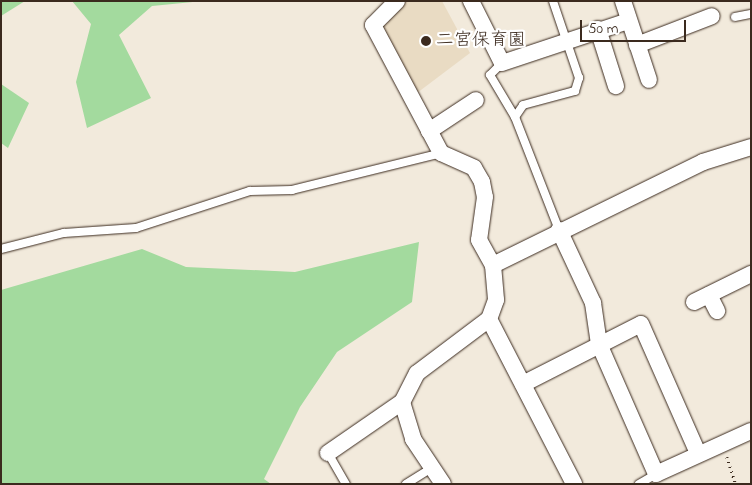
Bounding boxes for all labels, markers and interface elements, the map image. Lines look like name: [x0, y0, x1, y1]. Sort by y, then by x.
scale bar: [582, 10, 688, 42]
text: 50 m: [588, 18, 618, 40]
place label: 二宮保育園: [436, 30, 526, 52]
marker: 二宮保育園: [420, 35, 432, 47]

